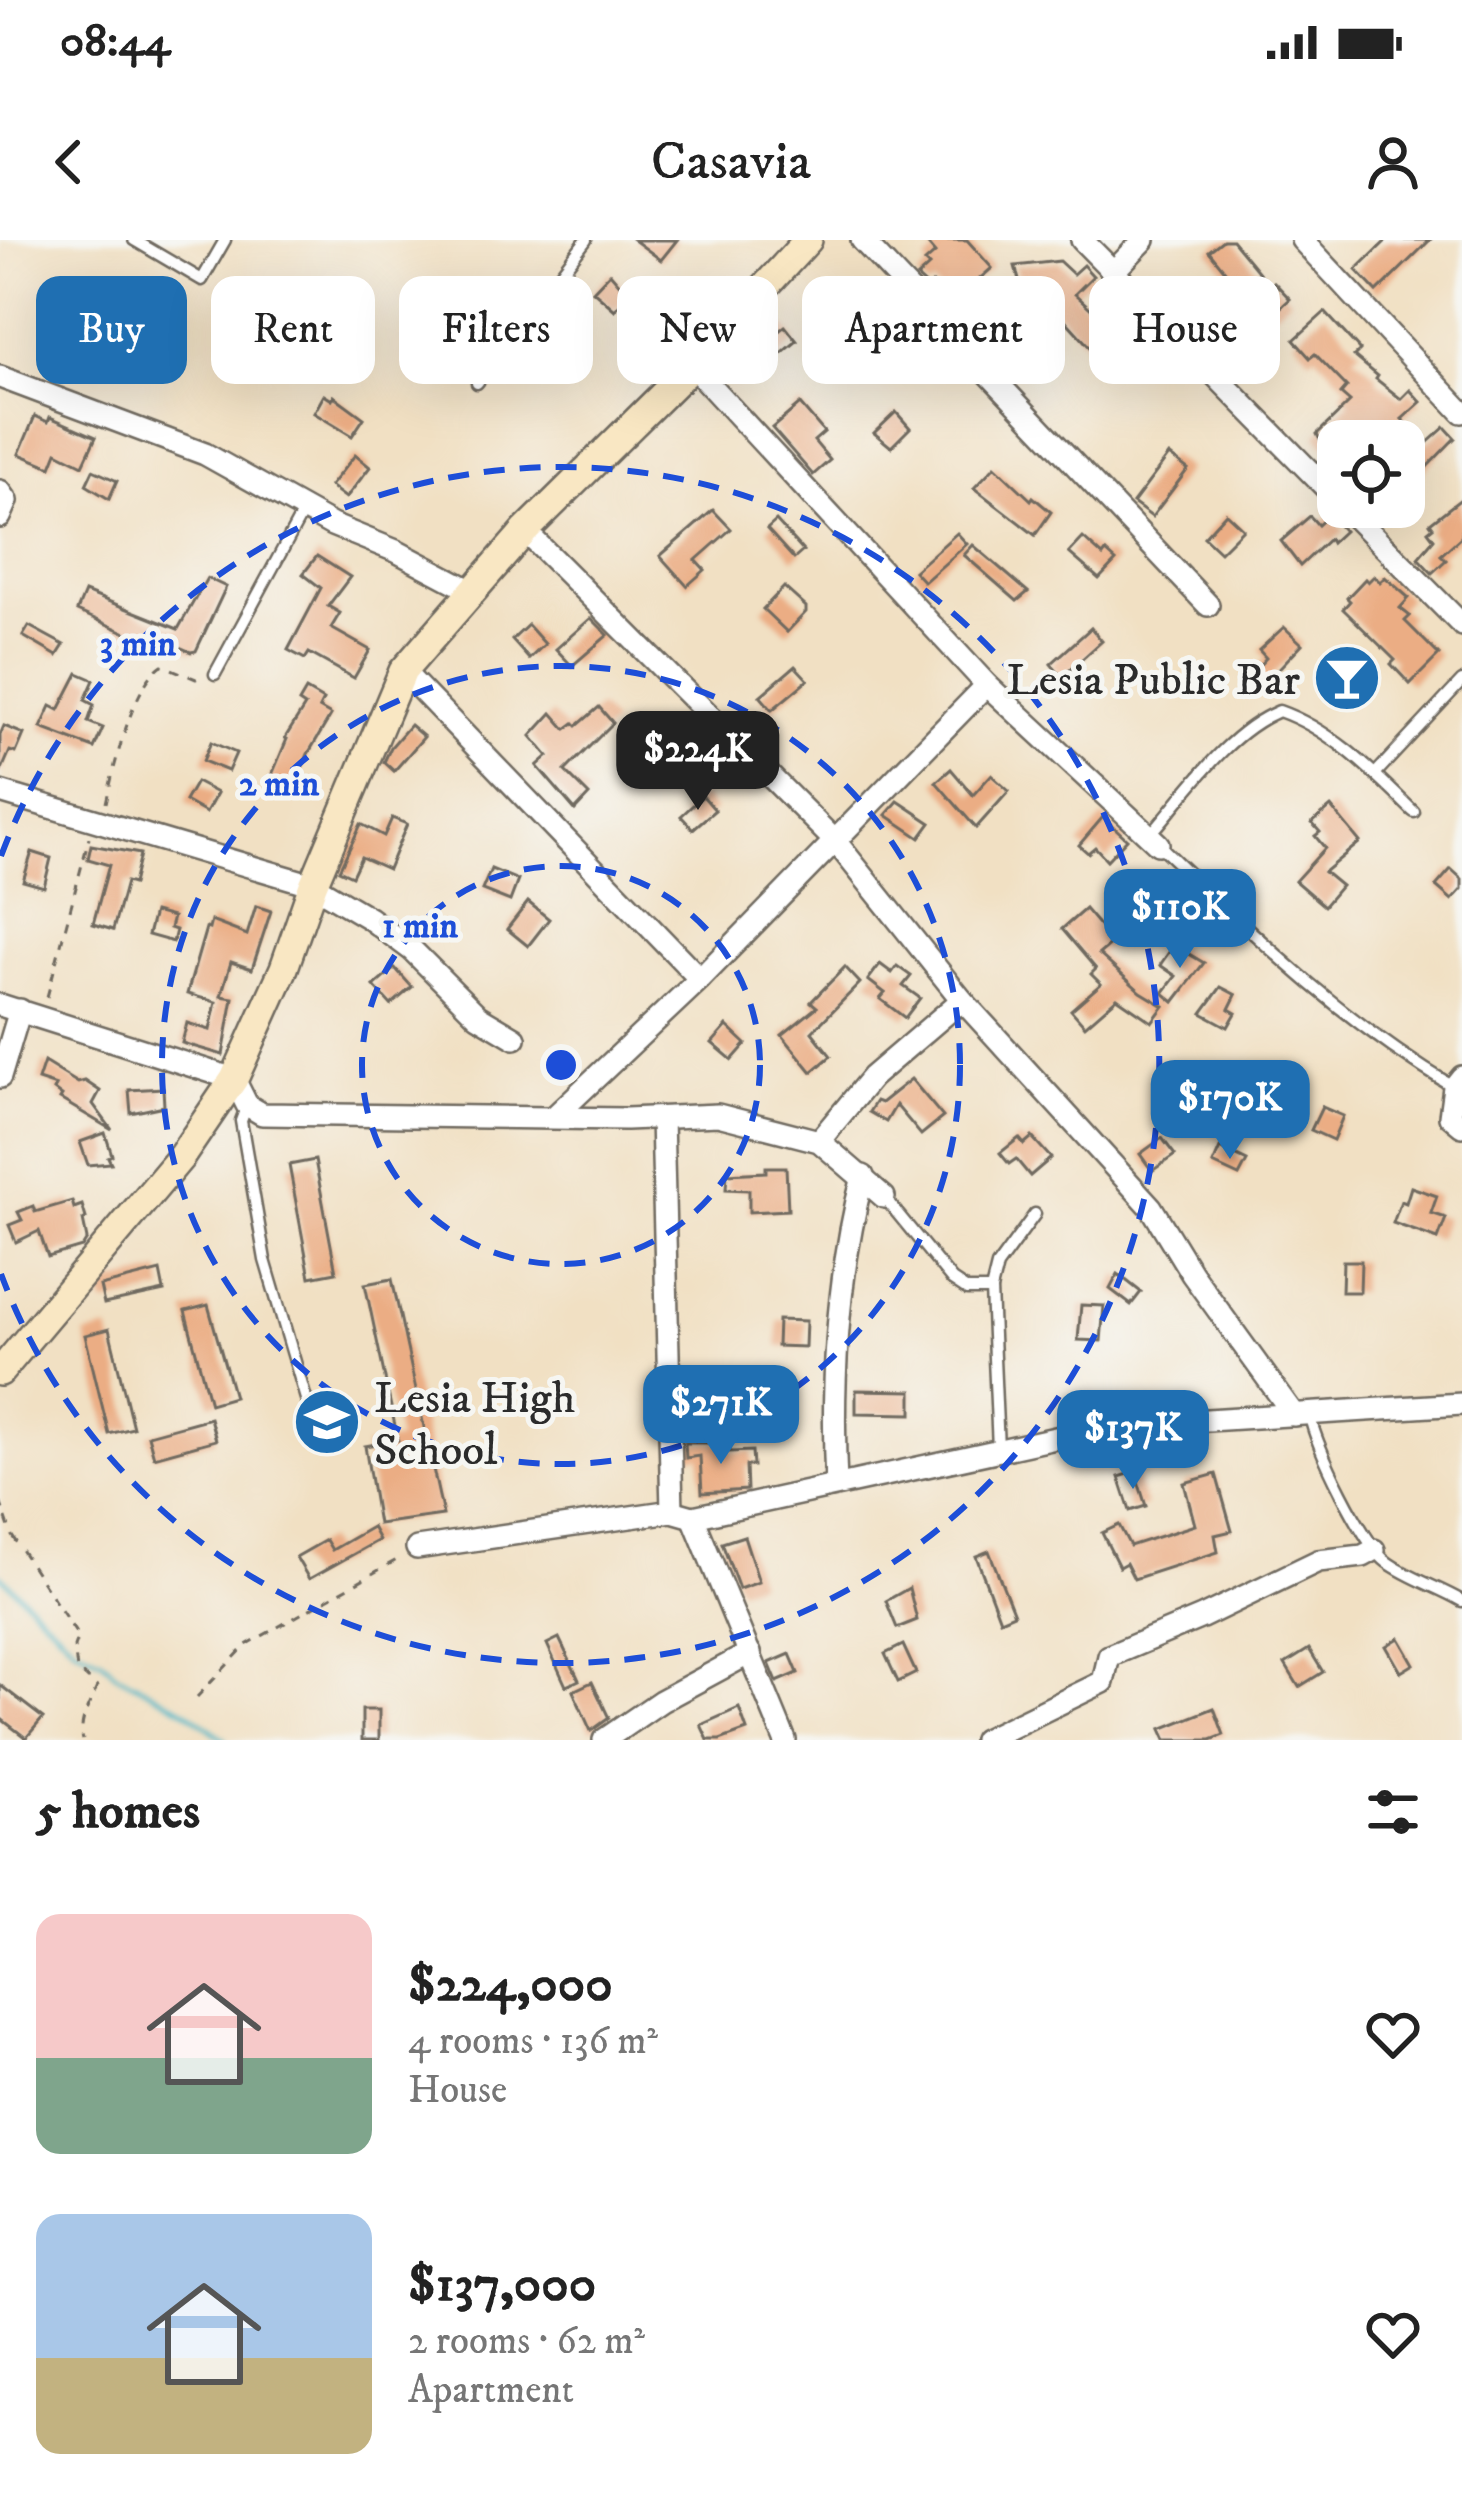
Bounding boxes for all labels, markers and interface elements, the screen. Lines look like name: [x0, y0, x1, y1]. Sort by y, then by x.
text: 08:44: [60, 14, 170, 70]
icon: back: [36, 129, 102, 195]
text: Casavia: [651, 129, 811, 196]
icon: person: [1360, 129, 1426, 195]
chip: Buy: [36, 276, 187, 384]
chip: Rent: [211, 276, 375, 384]
chip: Filters: [399, 276, 593, 384]
chip: New: [617, 276, 778, 384]
chip: Apartment: [802, 276, 1065, 384]
chip: House: [1089, 276, 1280, 384]
map controls: [1317, 420, 1425, 528]
button: locate: [1317, 420, 1425, 528]
text: 3 min: [100, 622, 176, 667]
bar icon: Lesia Public Bar: [1312, 643, 1382, 713]
place label: Lesia Public Bar: [1006, 653, 1300, 709]
pin: $224K: [614, 711, 782, 813]
text: $224K: [643, 725, 753, 774]
text: 2 min: [239, 762, 319, 807]
pin: $110K: [1096, 869, 1264, 971]
text: $110K: [1131, 883, 1229, 932]
text: 1 min: [382, 904, 458, 949]
centre of rings: [540, 1044, 582, 1086]
pin: $170K: [1146, 1060, 1314, 1162]
text: $170K: [1178, 1074, 1282, 1123]
pin: $271K: [637, 1365, 805, 1467]
place label: Lesia High School: [374, 1371, 575, 1479]
text: $271K: [670, 1379, 772, 1428]
school or university icon: Lesia High School: [292, 1387, 362, 1457]
pin: $137K: [1049, 1390, 1217, 1492]
text: $137K: [1084, 1404, 1182, 1453]
icon: filters: [1360, 1779, 1426, 1845]
text: 5 homes: [36, 1780, 200, 1844]
text: $224,000: [408, 1953, 613, 2017]
icon: home: [132, 1962, 276, 2106]
icon: heart: [1360, 2001, 1426, 2067]
text: 4 rooms · 136 m²: [408, 2017, 658, 2066]
text: House: [408, 2066, 507, 2115]
text: $137,000: [408, 2253, 596, 2317]
icon: home: [132, 2262, 276, 2406]
icon: heart: [1360, 2301, 1426, 2367]
text: 2 rooms · 62 m²: [408, 2317, 645, 2366]
text: Apartment: [408, 2366, 574, 2415]

